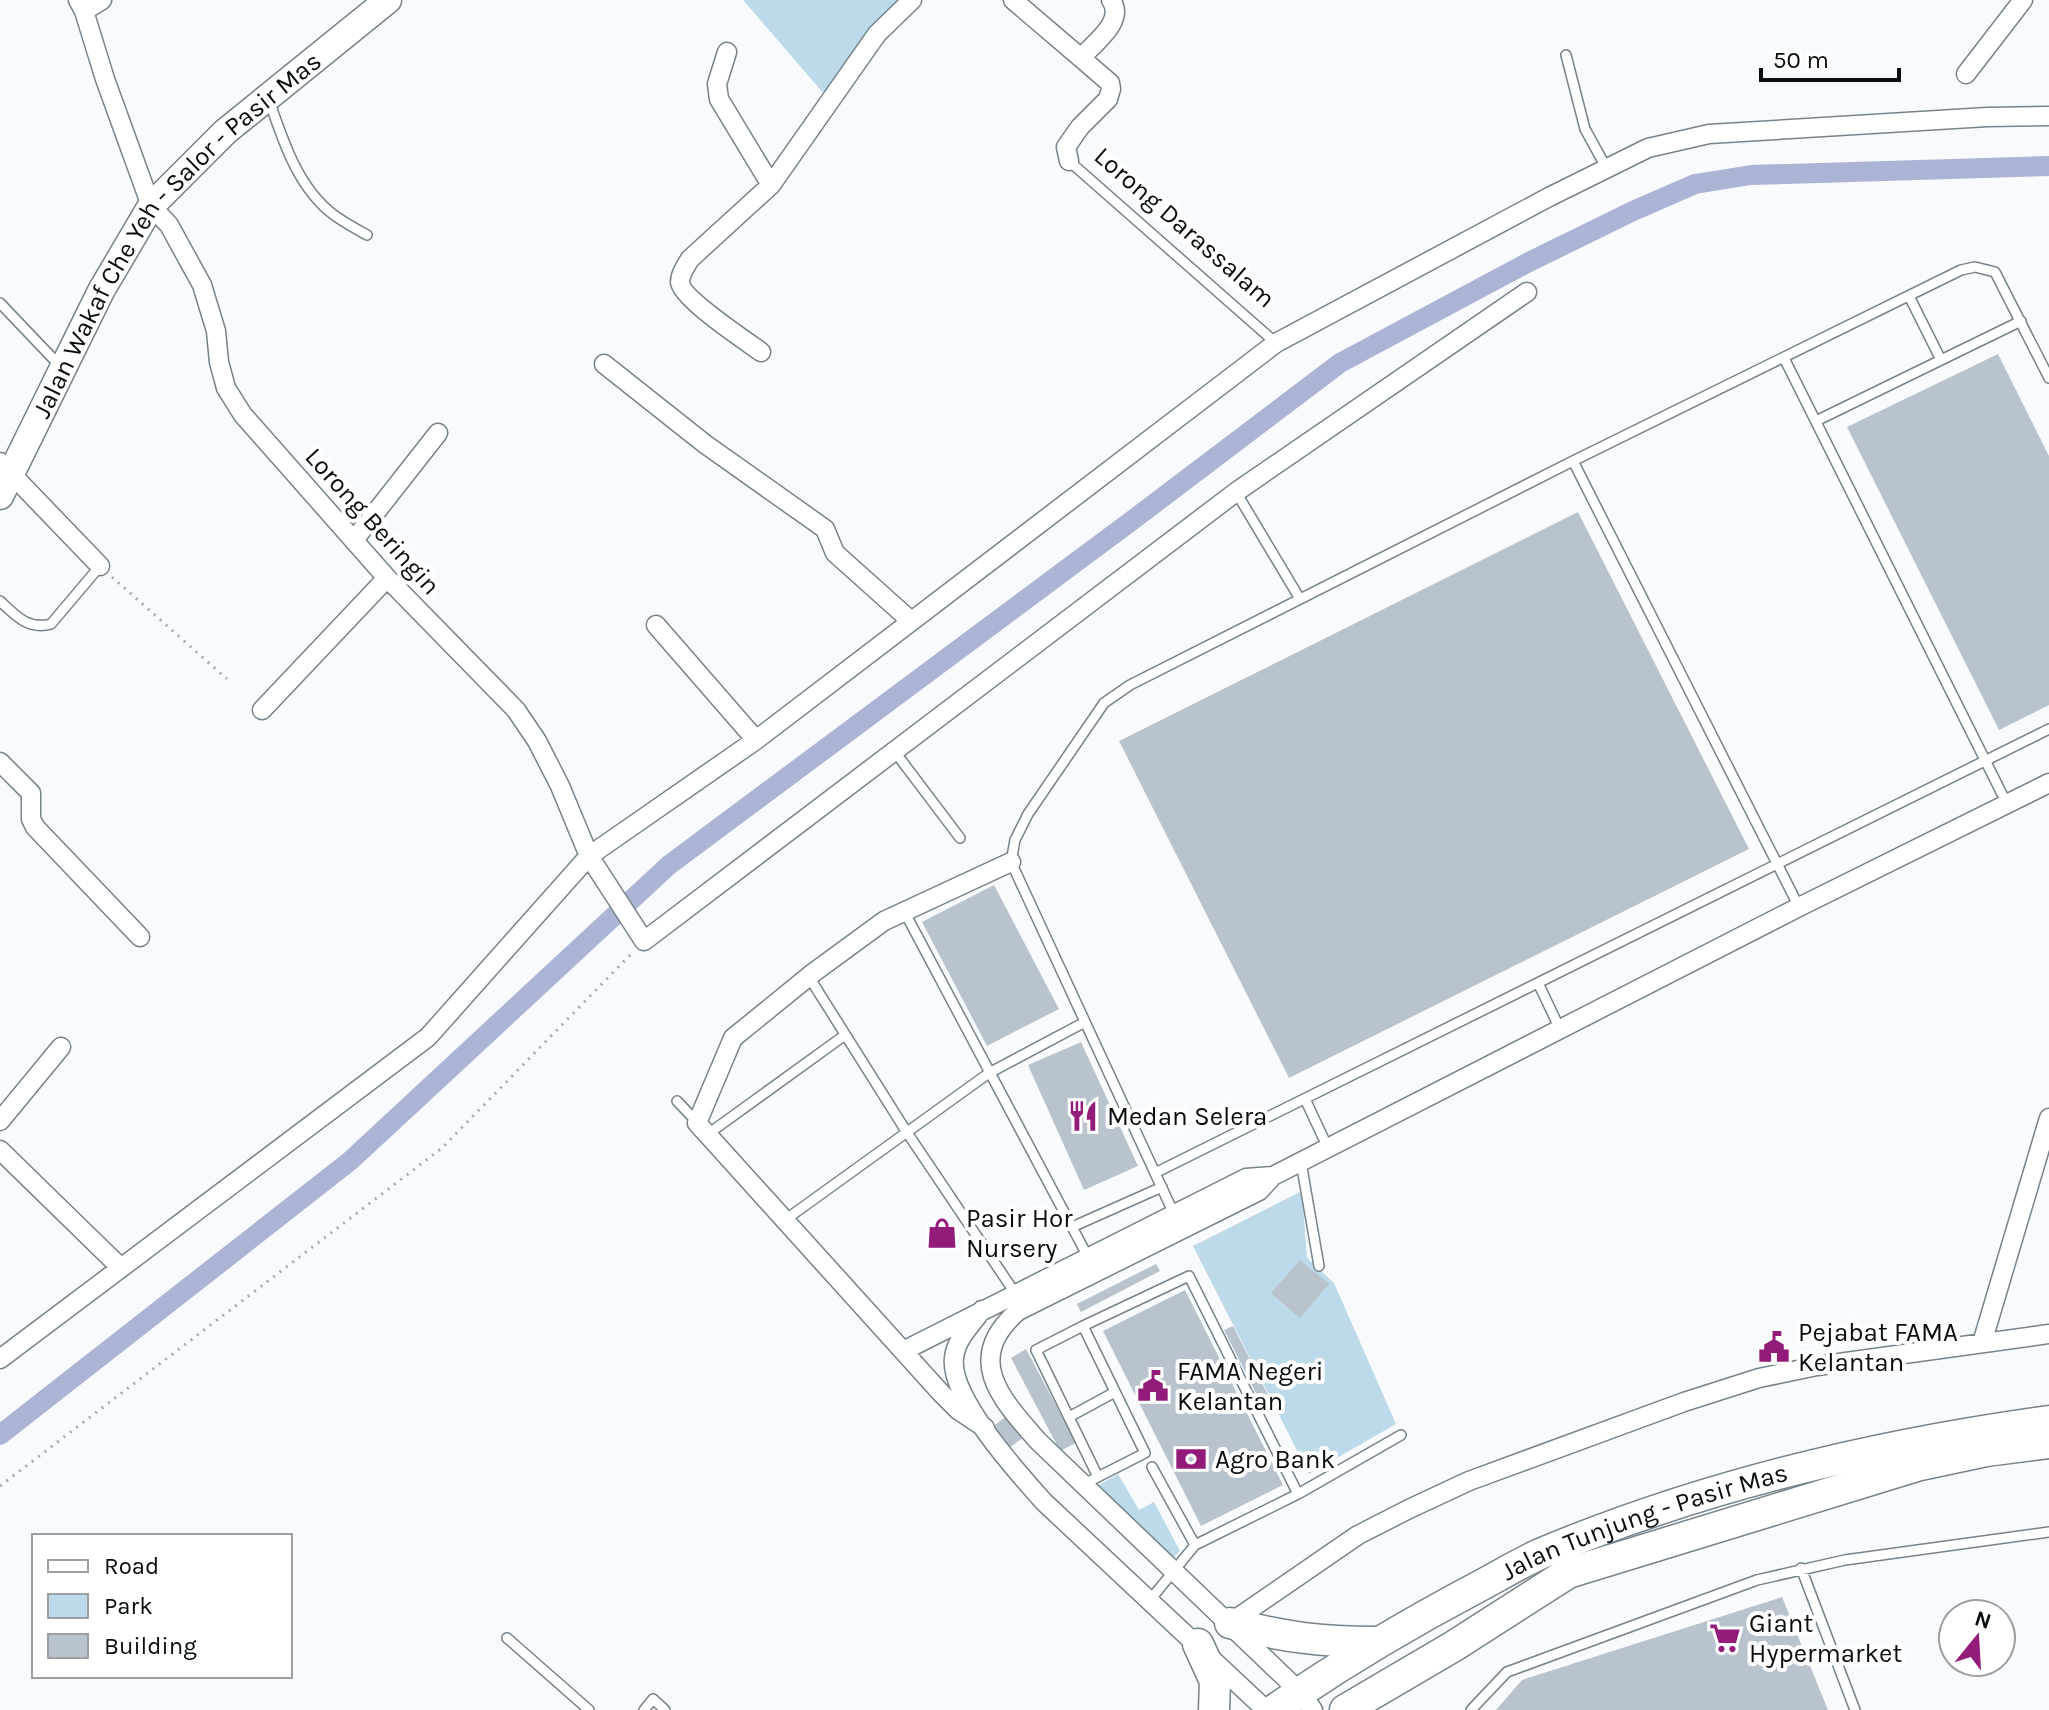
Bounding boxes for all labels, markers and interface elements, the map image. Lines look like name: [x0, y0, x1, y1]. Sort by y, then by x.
scale bar: [1761, 32, 1899, 82]
street label: Jalan Wakaf Che Yeh - Salor - Pasir Mas: [26, 45, 328, 423]
text: 50 m: [1773, 46, 1829, 74]
street label: Lorong Darassalam: [1088, 140, 1281, 314]
street label: Lorong Beringin: [299, 441, 447, 601]
restaurant icon: Medan Selera: [1066, 1099, 1100, 1133]
place label: Medan Selera: [1107, 1101, 1267, 1132]
place label: Pasir Hor Nursery: [966, 1203, 1073, 1264]
shop icon: Pasir Hor Nursery: [925, 1216, 959, 1250]
place label: Pejabat FAMA Kelantan: [1798, 1317, 1958, 1378]
public building icon: Pejabat FAMA Kelantan: [1757, 1330, 1791, 1364]
place label: FAMA Negeri Kelantan: [1177, 1356, 1324, 1417]
public building icon: FAMA Negeri Kelantan: [1136, 1369, 1170, 1403]
bank icon: Agro Bank: [1174, 1442, 1208, 1476]
place label: Agro Bank: [1215, 1444, 1335, 1475]
street label: Jalan Tunjung - Pasir Mas: [1496, 1457, 1791, 1587]
legend: [32, 1534, 292, 1678]
text: Road: [104, 1552, 159, 1580]
text: Park: [104, 1592, 153, 1620]
north arrow: [1937, 1598, 2017, 1678]
text: N: [1971, 1605, 1994, 1635]
place label: Giant Hypermarket: [1749, 1608, 1902, 1669]
supermarket icon: Giant Hypermarket: [1708, 1621, 1742, 1655]
text: Building: [104, 1632, 197, 1660]

